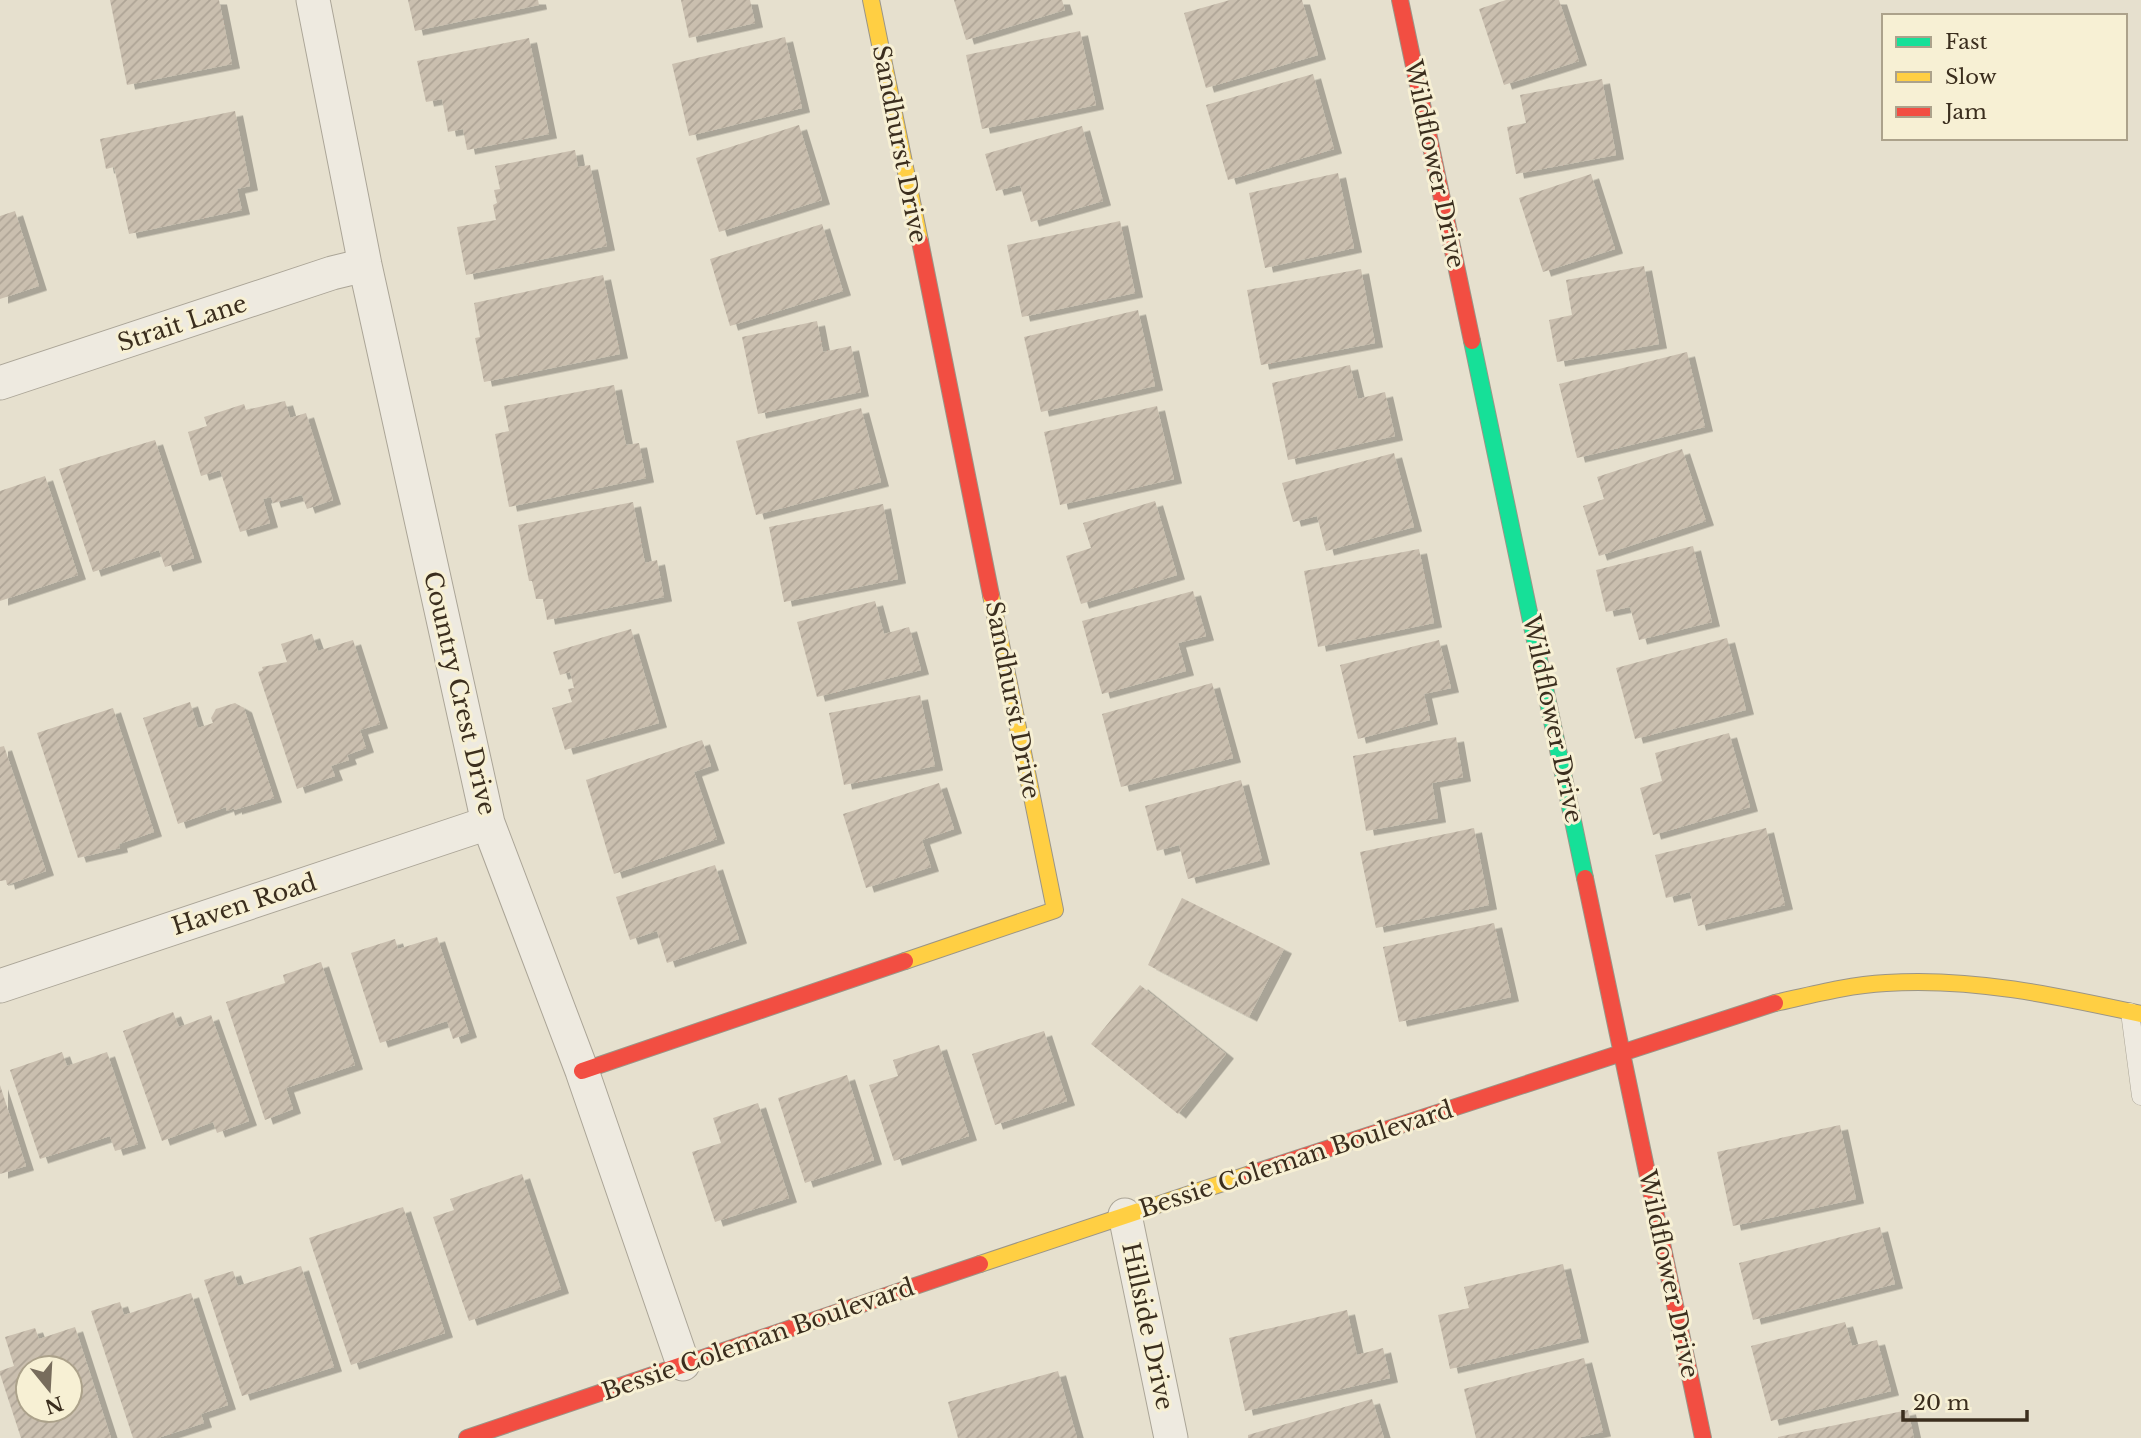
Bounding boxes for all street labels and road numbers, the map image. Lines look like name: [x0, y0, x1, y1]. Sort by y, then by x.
street label: Sandhurst Drive: [867, 43, 933, 245]
street label: Wildflower Drive: [1399, 56, 1471, 271]
street label: Strait Lane: [114, 288, 250, 358]
street label: Country Crest Drive: [418, 568, 502, 818]
street label: Sandhurst Drive: [980, 599, 1046, 801]
street label: Wildflower Drive: [1517, 611, 1589, 826]
street label: Haven Road: [168, 867, 320, 941]
street label: Bessie Coleman Boulevard: [1135, 1094, 1457, 1224]
street label: Wildflower Drive: [1633, 1166, 1705, 1381]
street label: Hillside Drive: [1116, 1240, 1180, 1412]
street label: Bessie Coleman Boulevard: [598, 1272, 918, 1406]

